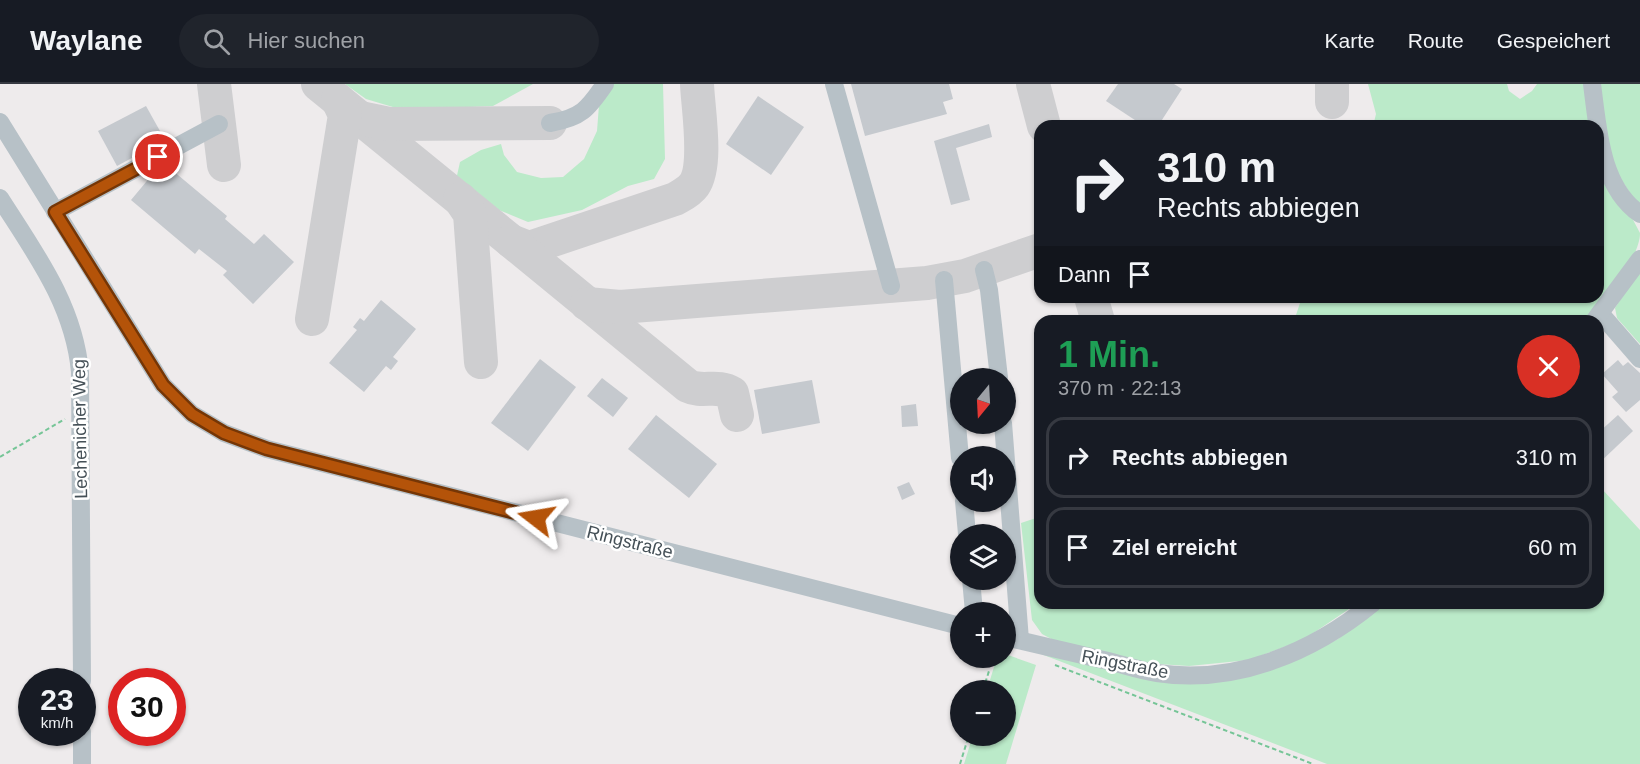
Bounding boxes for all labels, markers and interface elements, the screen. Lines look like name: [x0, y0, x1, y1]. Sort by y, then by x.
search box: [179, 14, 599, 68]
text: Waylane: [30, 25, 143, 56]
icon: search: [200, 25, 233, 58]
text: Hier suchen: [248, 28, 365, 53]
text: Karte: [1325, 29, 1375, 52]
text: Route: [1408, 29, 1464, 52]
text: Gespeichert: [1497, 29, 1610, 52]
pin: [132, 131, 183, 182]
icon: arrive: [141, 140, 174, 173]
icon: right: [1058, 144, 1136, 222]
text: 310 m: [1157, 144, 1276, 191]
text: Rechts abbiegen: [1157, 193, 1360, 223]
icon: arrive: [1123, 258, 1156, 291]
text: Dann: [1058, 262, 1111, 287]
text: 1 Min.: [1058, 334, 1160, 375]
button: close: [1517, 335, 1580, 398]
street label: Lechenicher Weg: [69, 359, 91, 499]
north arrow: [950, 368, 1016, 434]
map controls: [950, 368, 1016, 746]
text: 370 m · 22:13: [1058, 377, 1181, 399]
icon: right: [1061, 441, 1094, 474]
text: Rechts abbiegen: [1112, 445, 1288, 470]
text: 310 m: [1516, 445, 1577, 470]
button: sound: [950, 446, 1016, 512]
position arrow: [504, 486, 568, 550]
street label: Ringstraße: [585, 522, 675, 562]
button: layers: [950, 524, 1016, 590]
icon: arrive: [1061, 531, 1094, 564]
text: Ziel erreicht: [1112, 535, 1237, 560]
text: 60 m: [1528, 535, 1577, 560]
button: +: [950, 602, 1016, 668]
street label: Ringstraße: [1080, 646, 1170, 682]
speed limit sign: 30: [108, 668, 186, 746]
button: −: [950, 680, 1016, 746]
text: 23: [40, 683, 74, 716]
text: km/h: [41, 714, 73, 731]

